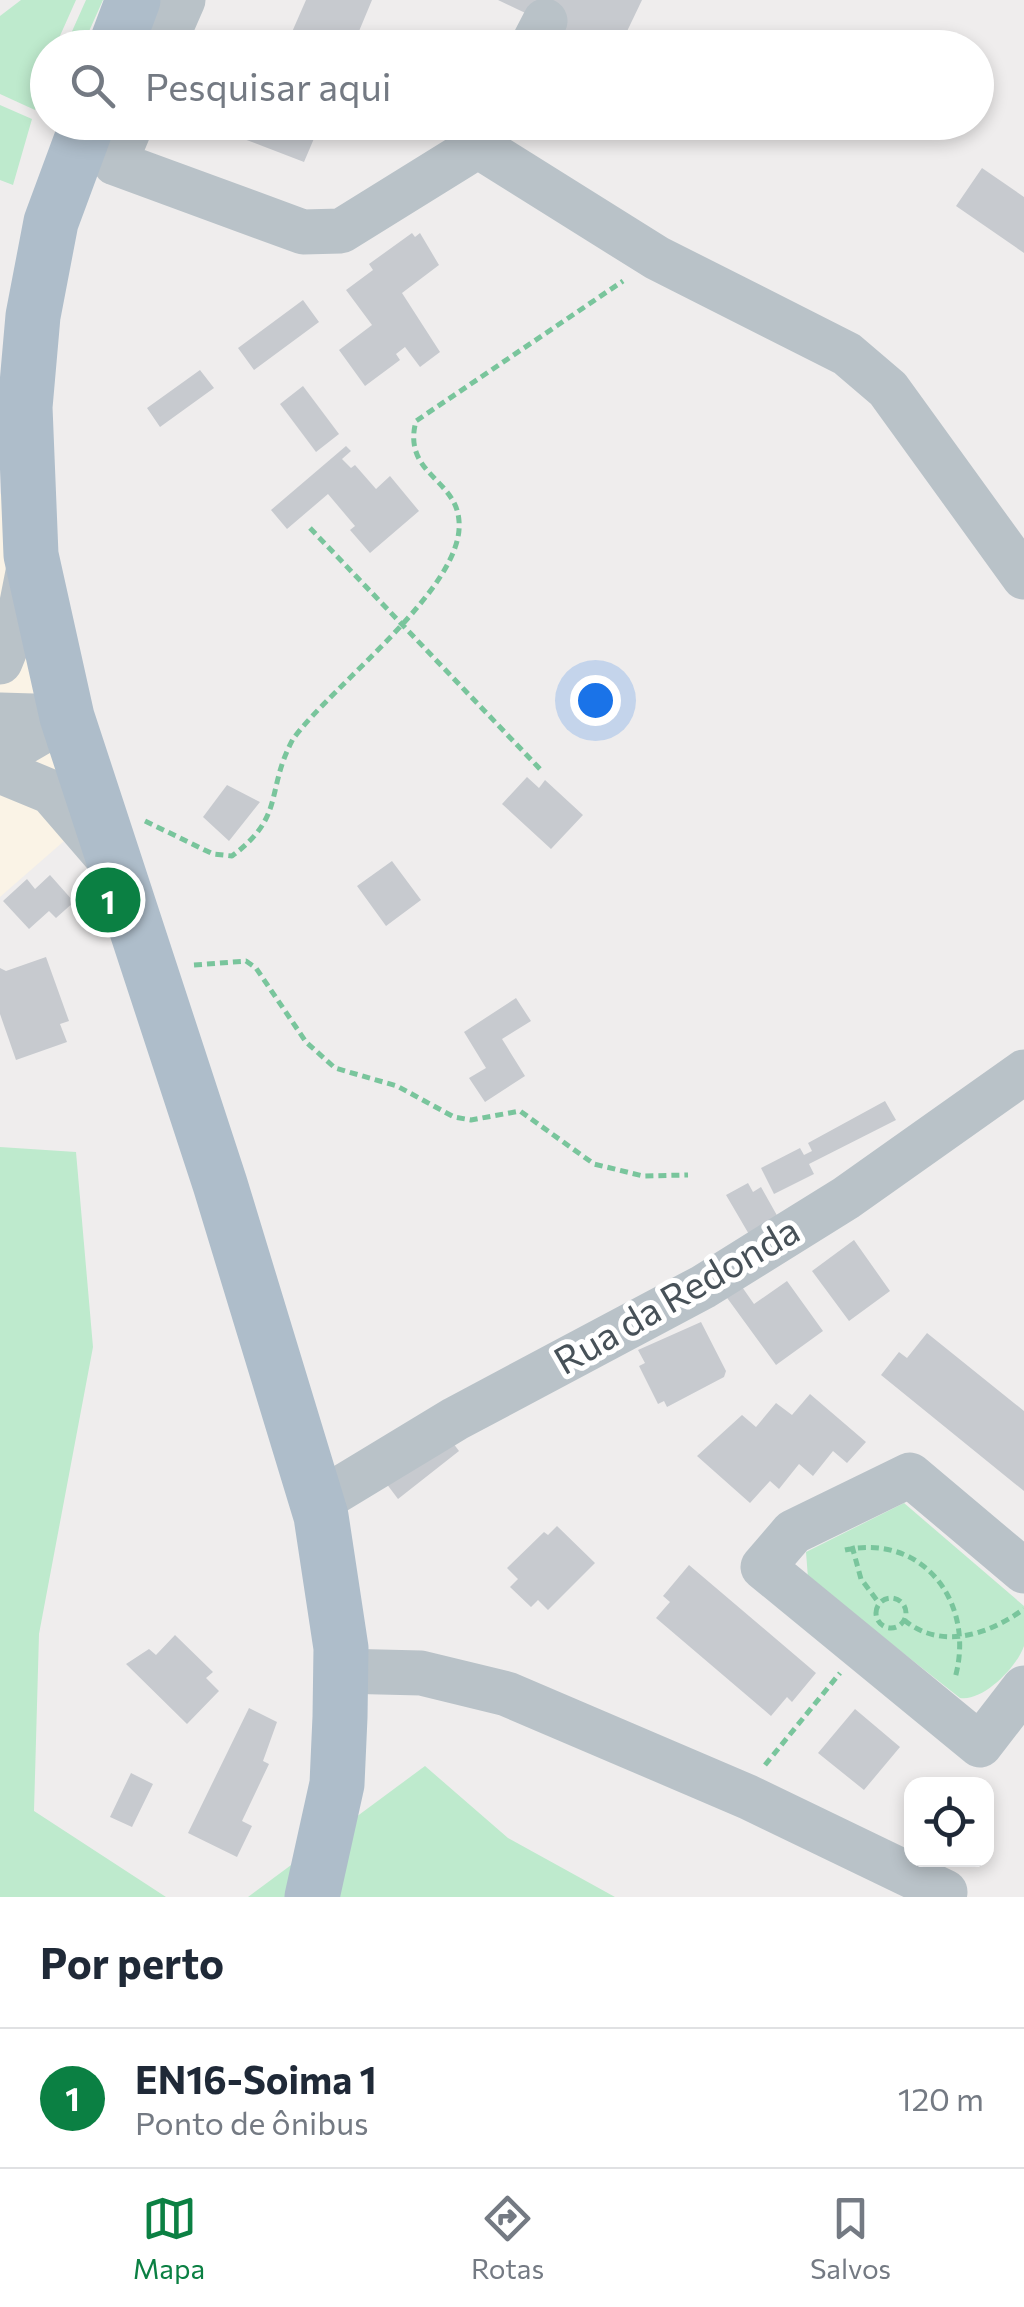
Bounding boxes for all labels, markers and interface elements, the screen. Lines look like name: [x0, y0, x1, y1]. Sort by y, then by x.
search box: [30, 30, 994, 140]
icon: search: [65, 58, 120, 113]
text: Pesquisar aqui: [145, 62, 391, 109]
your location: [570, 675, 621, 726]
pin: 1: [76, 862, 140, 938]
street label: Rua da Redonda: [545, 1205, 807, 1383]
map controls: [904, 1777, 994, 1867]
button: locate: [904, 1777, 994, 1867]
text: Por perto: [40, 1936, 224, 1988]
text: EN16-Soima 1: [135, 2055, 377, 2102]
text: 1: [65, 2078, 80, 2118]
text: 120 m: [898, 2078, 984, 2118]
text: Ponto de ônibus: [135, 2102, 369, 2142]
tab: Mapa: [133, 2191, 205, 2285]
tab: Rotas: [471, 2191, 544, 2285]
tab: Salvos: [810, 2191, 891, 2285]

